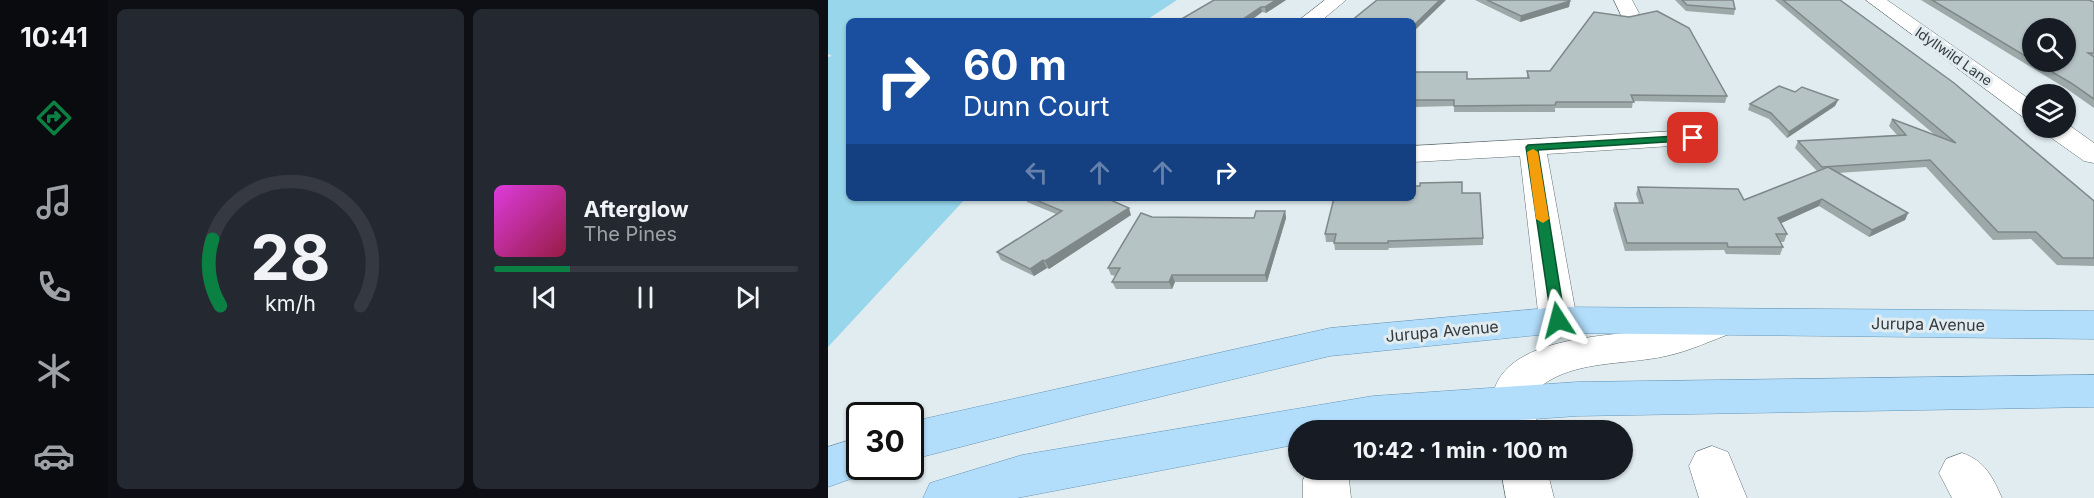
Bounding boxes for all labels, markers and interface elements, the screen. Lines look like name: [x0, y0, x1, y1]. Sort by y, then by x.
map controls: [2022, 18, 2076, 138]
button: search: [2022, 18, 2076, 72]
text: 10:41: [20, 21, 88, 54]
street label: Idyllwild Lane: [1912, 23, 1996, 89]
text: 60 m: [963, 39, 1067, 90]
icon: right: [864, 42, 942, 120]
button: layers: [2022, 84, 2076, 138]
text: Dunn Court: [963, 90, 1109, 123]
icon: directions: [33, 97, 75, 139]
pin: [1667, 112, 1718, 163]
icon: arrive: [1676, 121, 1709, 154]
icon: left: [1020, 156, 1053, 189]
icon: ahead: [1083, 156, 1116, 189]
icon: ahead: [1146, 156, 1179, 189]
icon: right: [1209, 156, 1242, 189]
icon: music: [33, 181, 75, 223]
text: Afterglow: [584, 196, 689, 222]
text: 28: [250, 220, 330, 295]
text: The Pines: [584, 222, 677, 246]
icon: phone: [33, 266, 75, 308]
icon: previous: [528, 281, 561, 314]
icon: pause: [629, 281, 662, 314]
icon: next: [731, 281, 764, 314]
position arrow: [1526, 288, 1590, 352]
text: km/h: [265, 290, 316, 316]
street label: Jurupa Avenue: [1871, 313, 1985, 335]
street label: Jurupa Avenue: [1384, 316, 1500, 346]
icon: climate: [33, 350, 75, 392]
speed limit sign: 30: [846, 402, 924, 480]
icon: car: [33, 435, 75, 477]
text: 10:42 · 1 min · 100 m: [1353, 437, 1568, 463]

